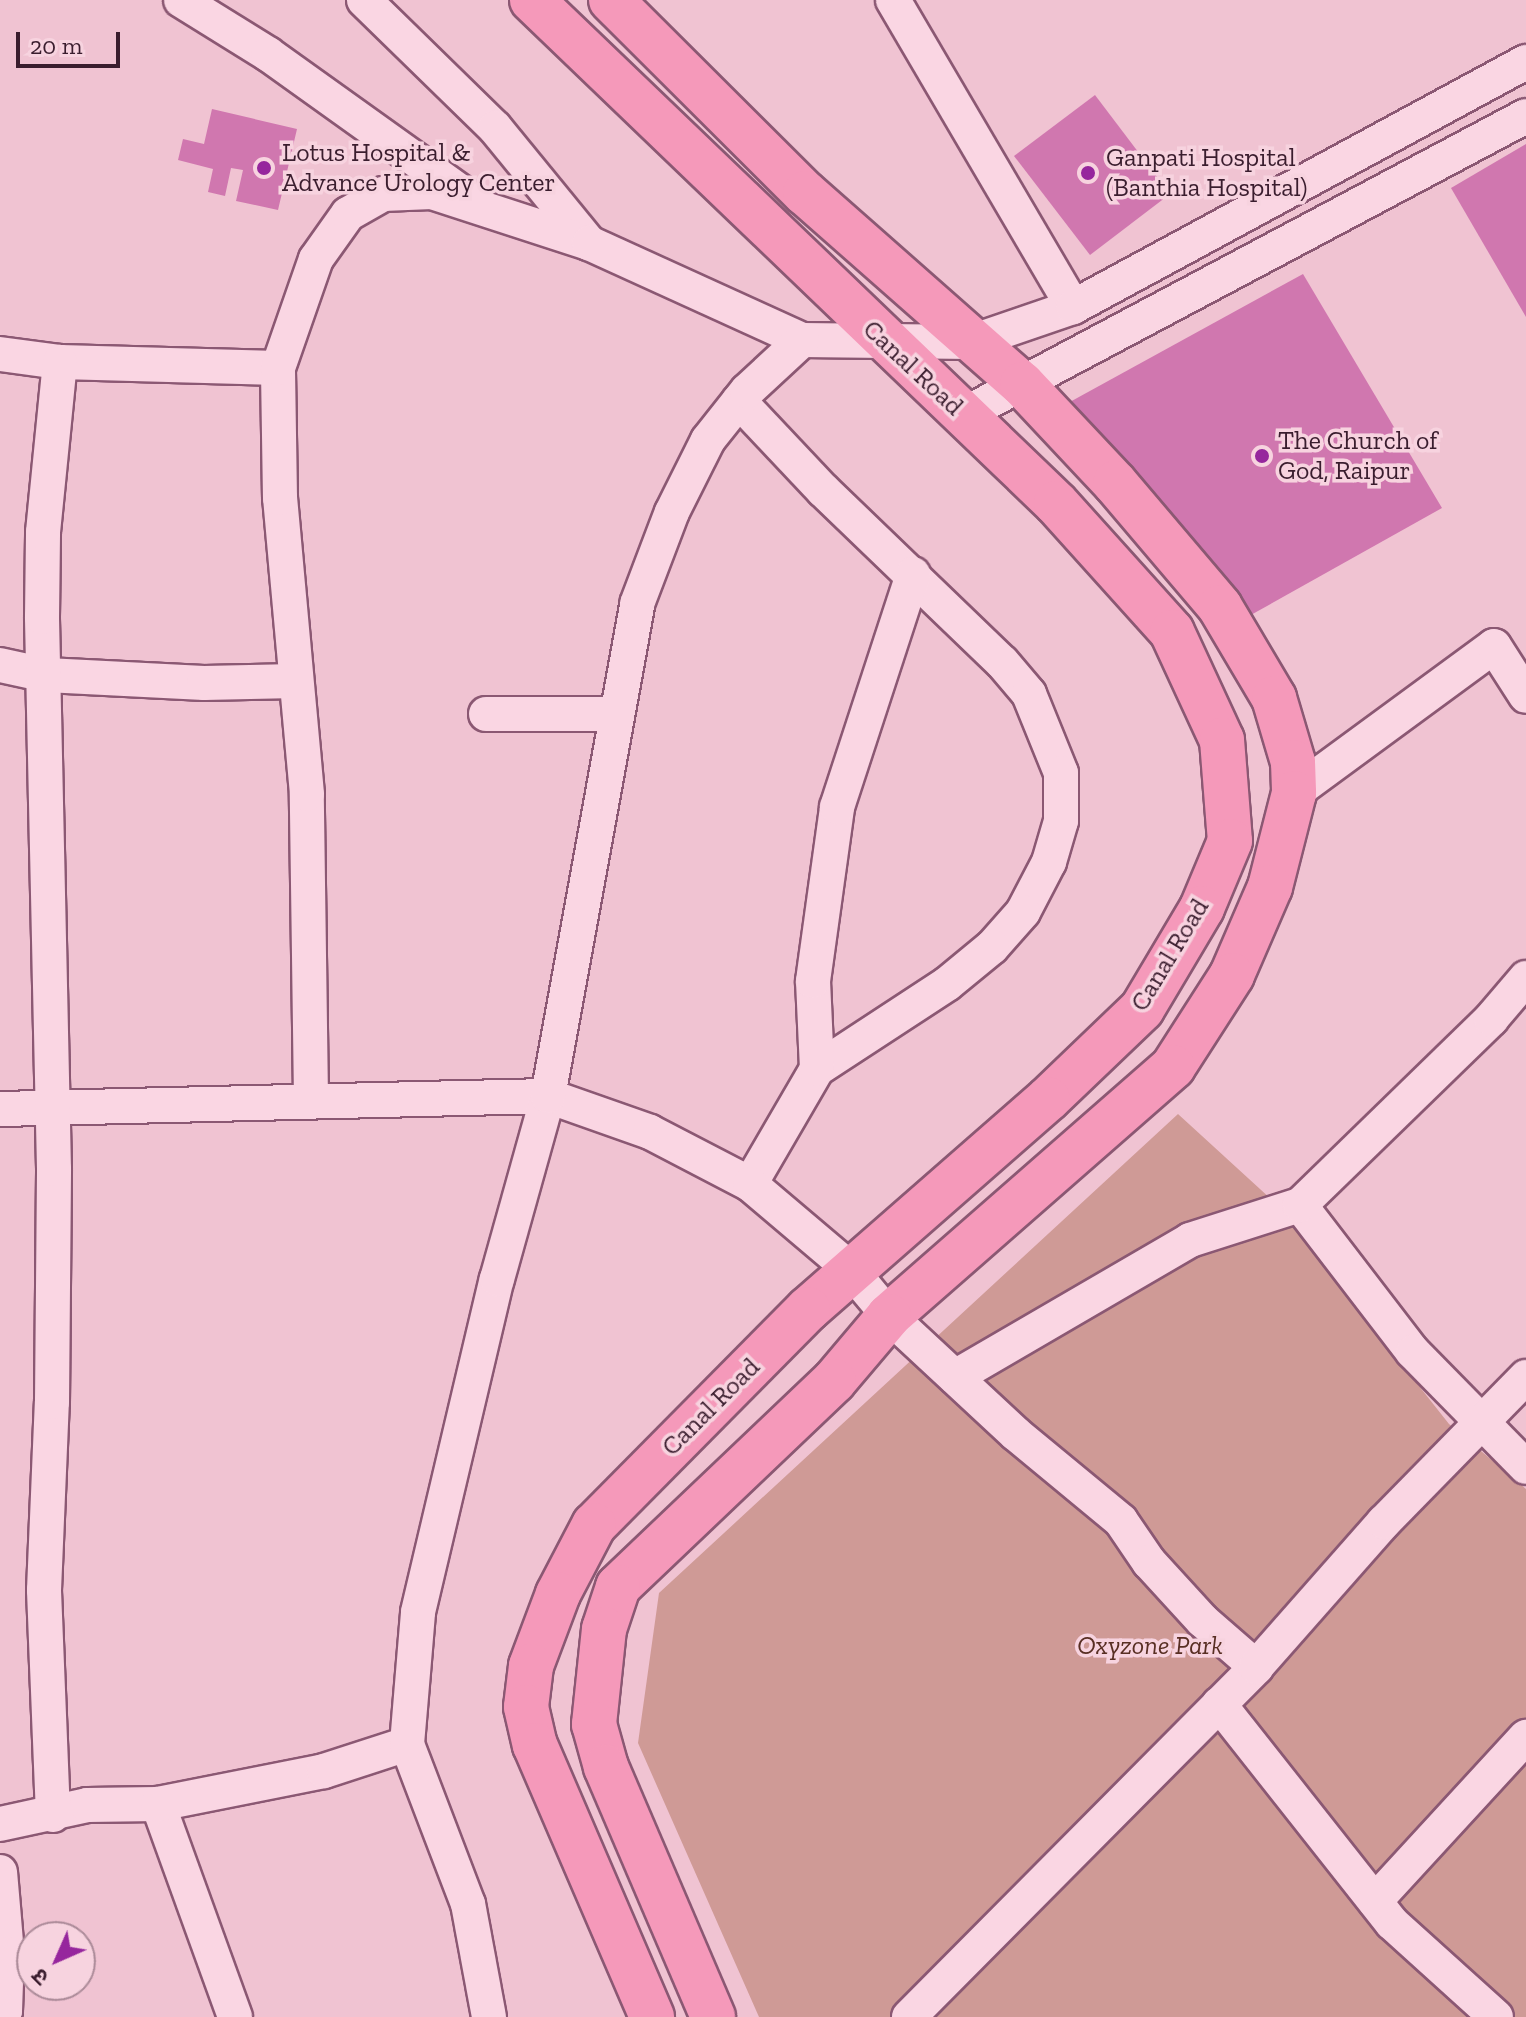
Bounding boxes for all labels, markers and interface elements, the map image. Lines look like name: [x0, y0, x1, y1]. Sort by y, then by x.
scale bar: [20, 16, 124, 66]
text: 20 m: [30, 31, 82, 60]
place label: Lotus Hospital & Advance Urology Center: [282, 137, 556, 198]
place label: Ganpati Hospital (Banthia Hospital): [1106, 142, 1307, 204]
marker: Lotus Hospital & Advance Urology Center: [253, 157, 275, 179]
marker: Ganpati Hospital (Banthia Hospital): [1077, 162, 1099, 184]
street label: Canal Road: [856, 314, 970, 422]
place label: The Church of God, Raipur: [1278, 425, 1438, 486]
marker: The Church of God, Raipur: [1253, 447, 1271, 465]
street label: Canal Road: [1124, 893, 1216, 1017]
street label: Canal Road: [656, 1352, 766, 1462]
park label: Oxyzone Park: [1077, 1630, 1223, 1662]
north arrow: [16, 1921, 96, 2001]
text: उ: [26, 1963, 54, 1991]

